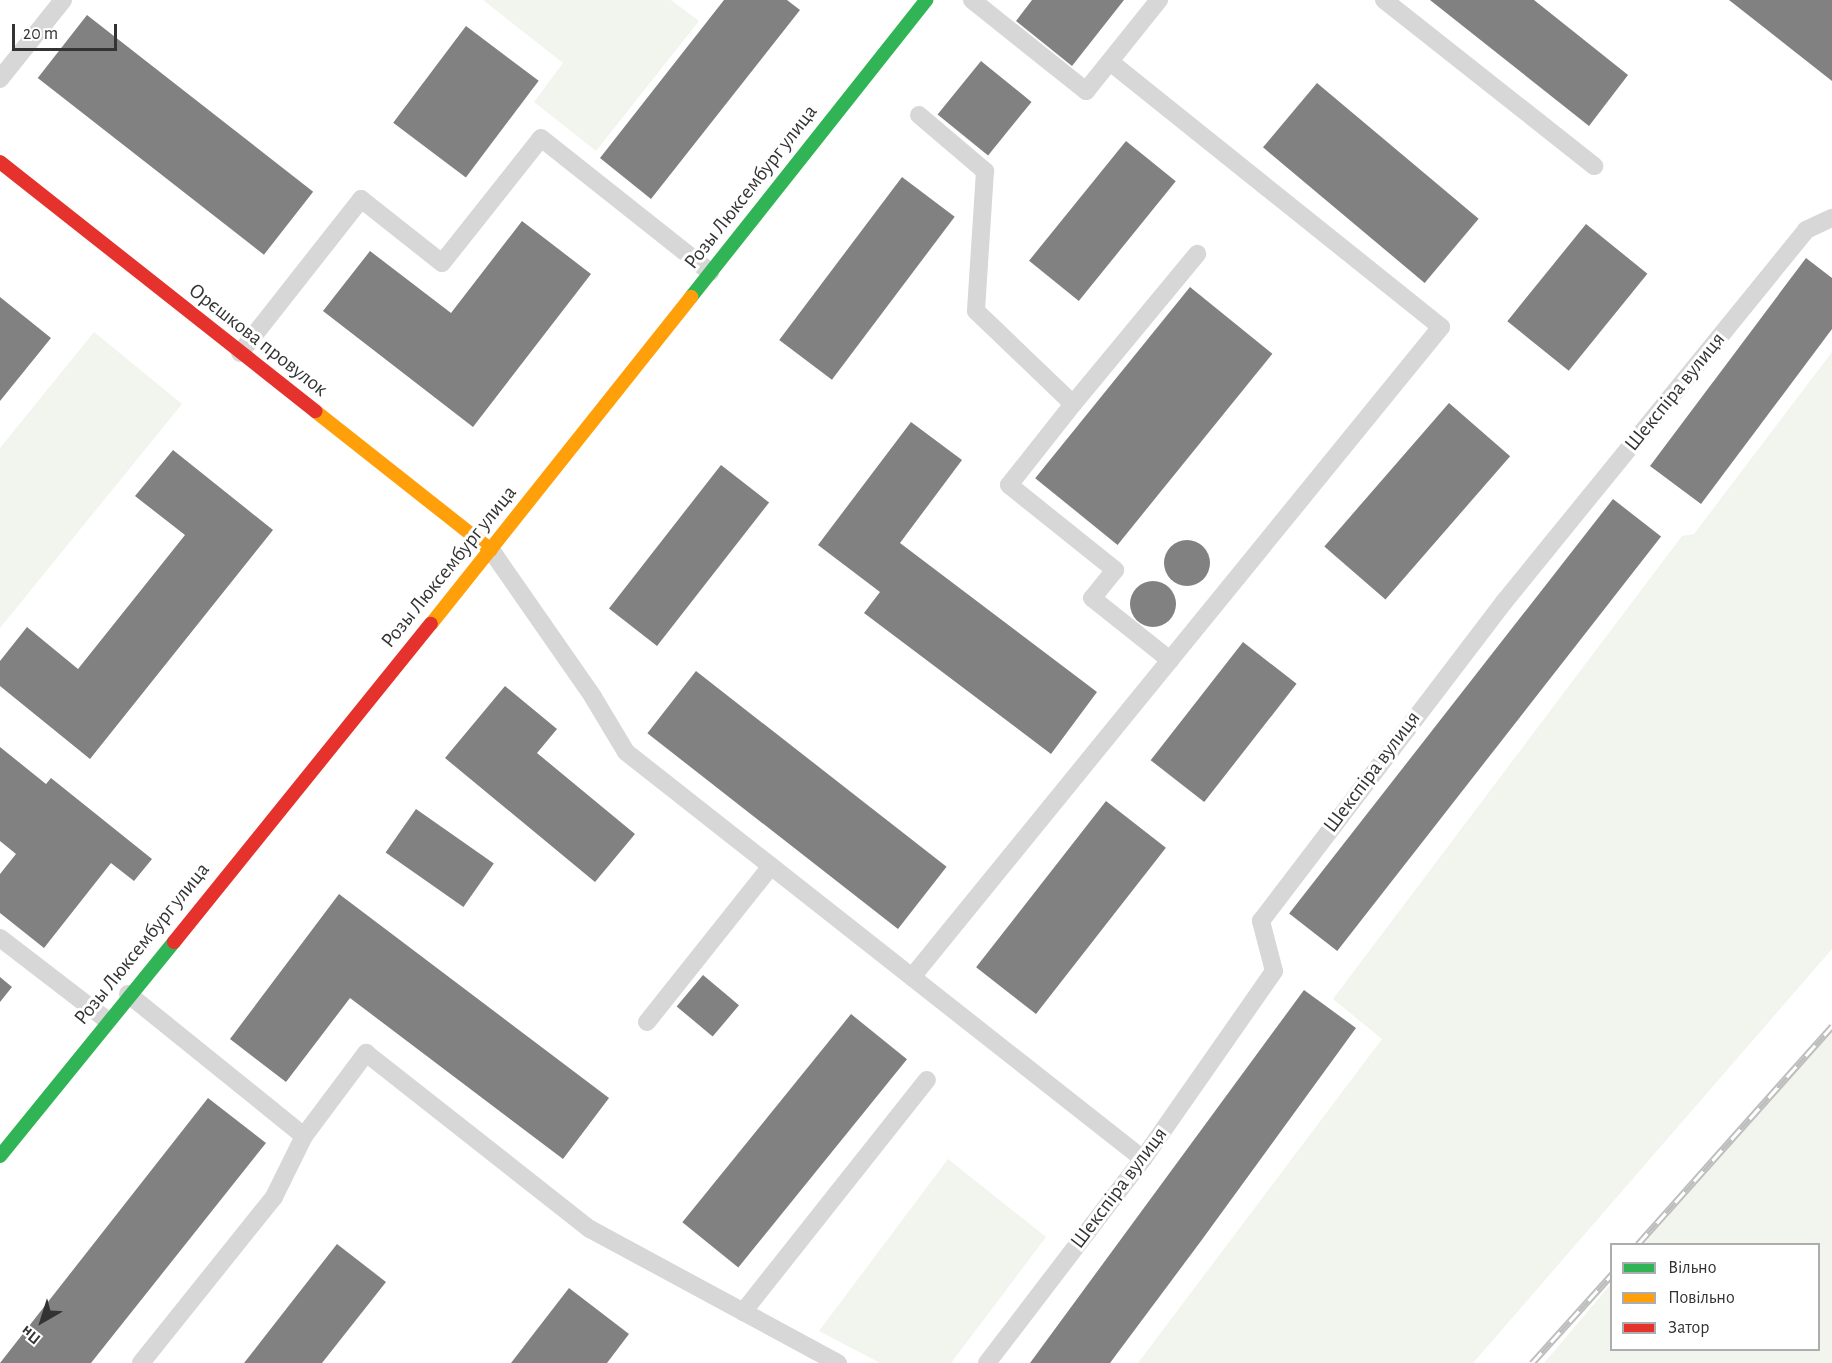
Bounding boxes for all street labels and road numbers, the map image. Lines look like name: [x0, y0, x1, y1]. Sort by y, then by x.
street label: Розы Люксембург улица: [679, 100, 823, 274]
street label: Орєшкова провулок: [183, 278, 333, 402]
street label: Шекспіра вулиця: [1619, 327, 1731, 457]
street label: Розы Люксембург улица: [376, 481, 522, 653]
street label: Шекспіра вулиця: [1318, 706, 1426, 838]
street label: Розы Люксембург улица: [69, 858, 215, 1030]
street label: Шекспіра вулиця: [1065, 1122, 1173, 1254]

